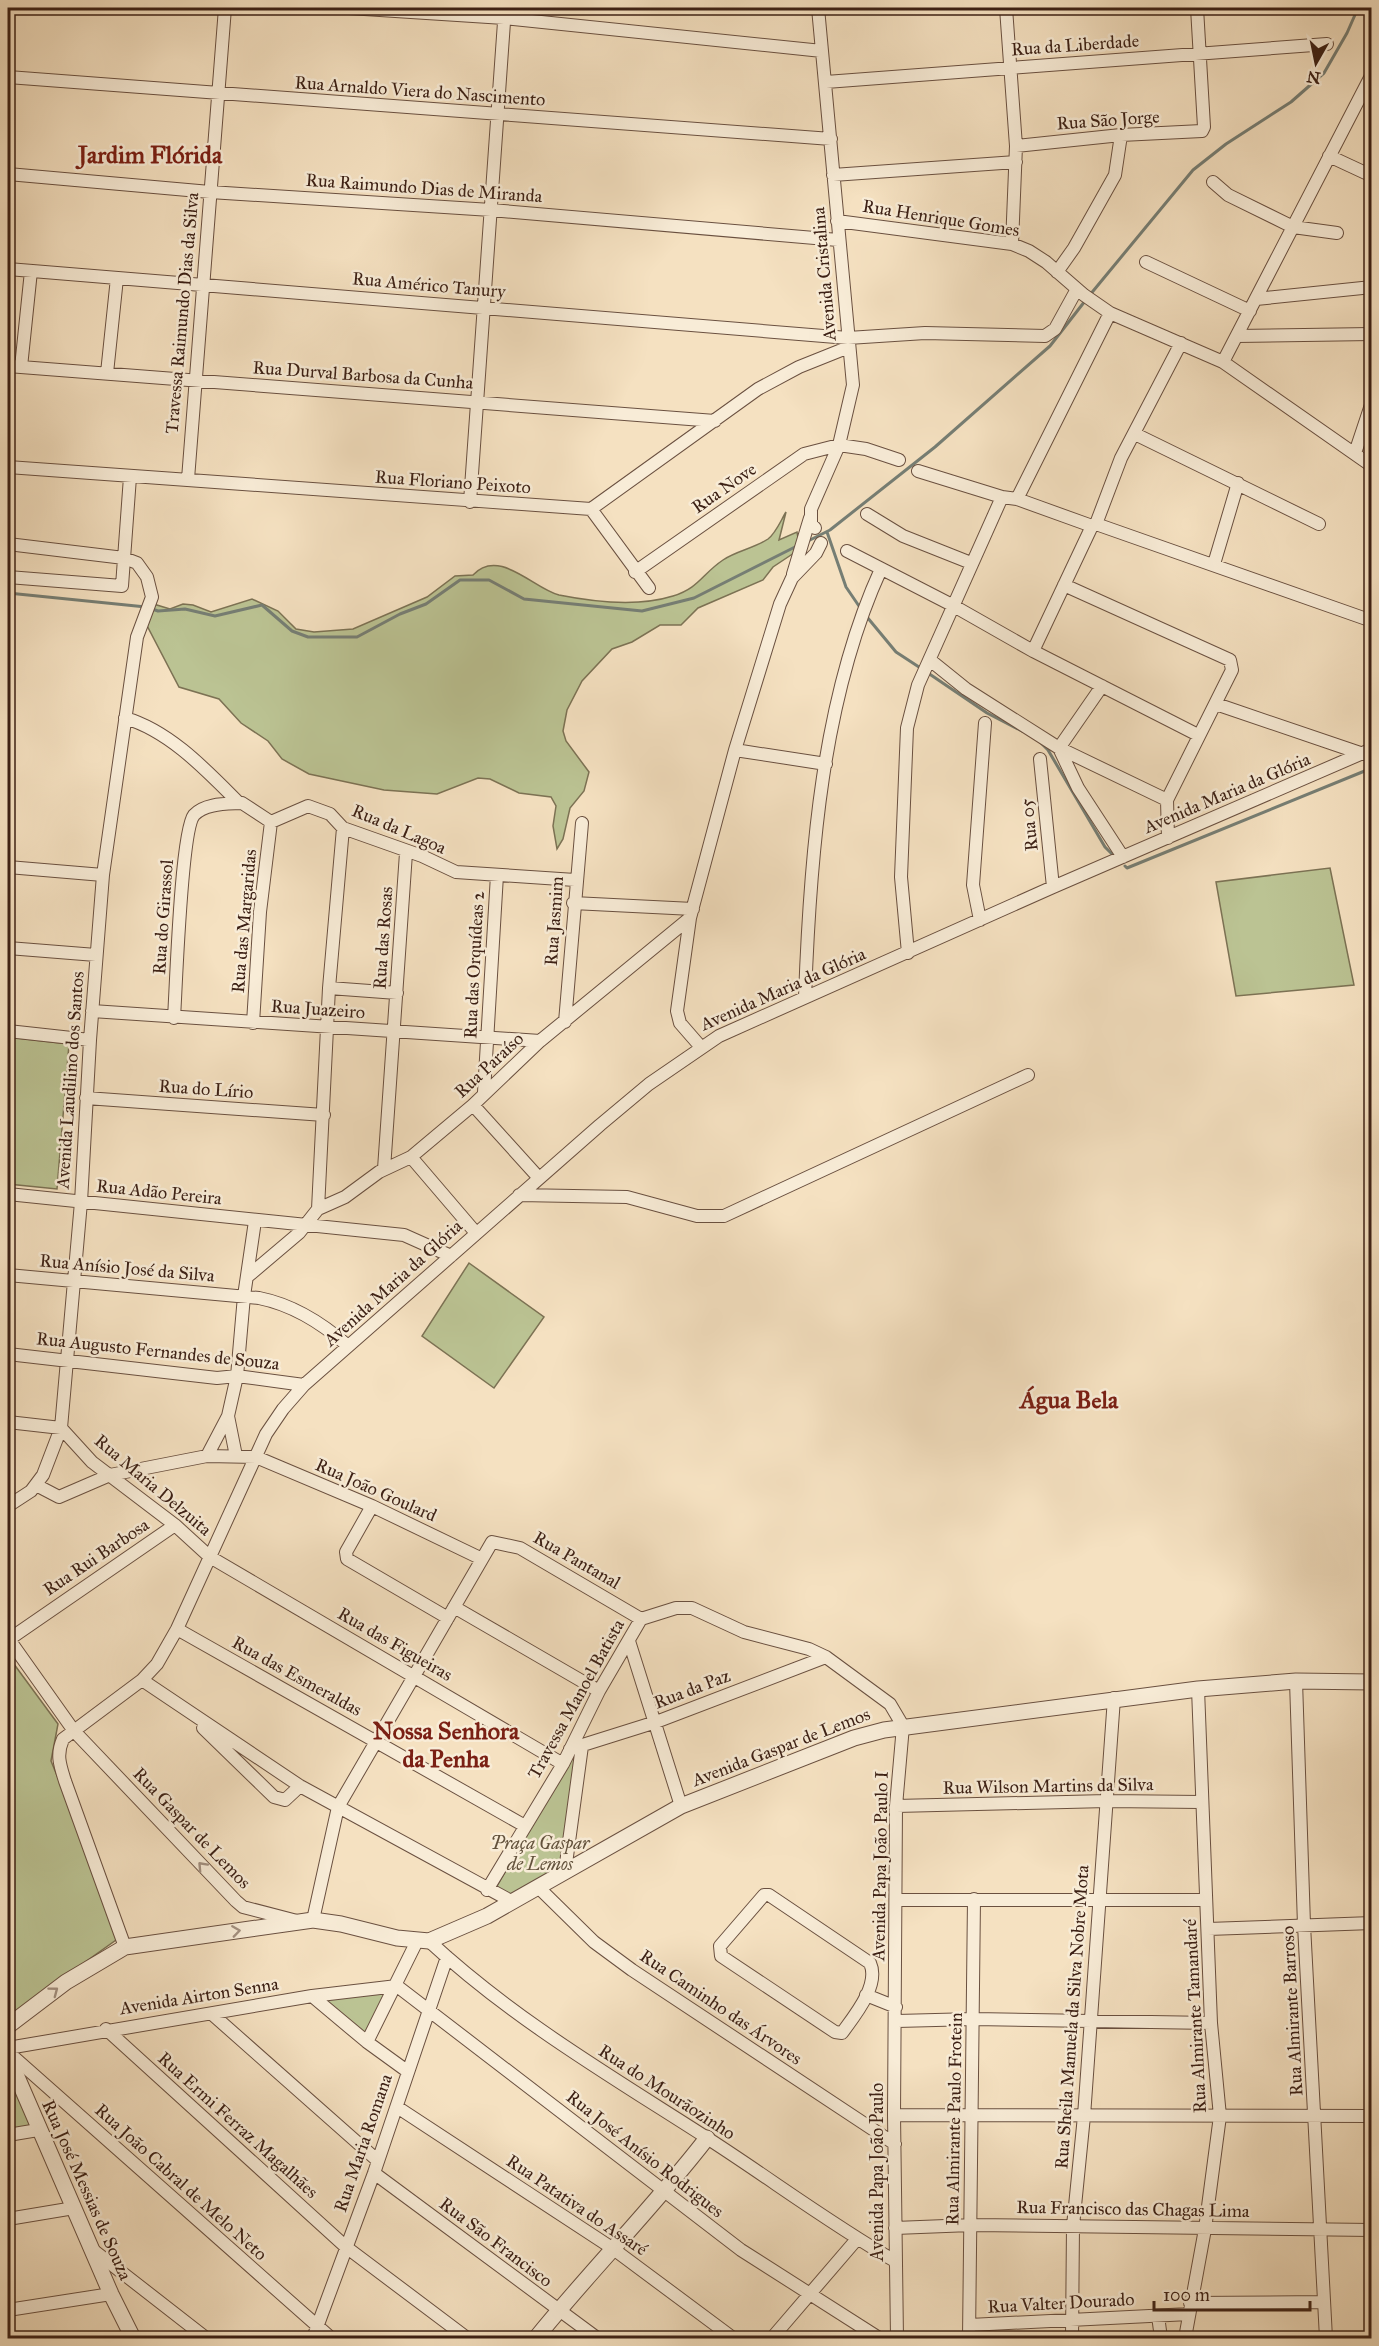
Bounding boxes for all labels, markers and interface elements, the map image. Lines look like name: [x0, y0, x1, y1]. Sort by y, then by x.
street label: Rua da Liberdade: [1010, 30, 1140, 60]
north arrow: [1286, 33, 1346, 93]
text: N: [1305, 67, 1322, 88]
street label: Rua Arnaldo Viera do Nascimento: [294, 71, 546, 111]
street label: Rua São Jorge: [1056, 105, 1160, 136]
district label: Jardim Flórida: [75, 140, 223, 170]
street label: Rua Raimundo Dias de Miranda: [305, 169, 543, 207]
street label: Travessa Raimundo Dias da Silva: [160, 191, 204, 435]
street label: Rua Henrique Gomes: [861, 195, 1021, 242]
street label: Avenida Cristalina: [807, 206, 841, 343]
street label: Rua Américo Tanury: [351, 267, 507, 303]
street label: Rua Durval Barbosa da Cunha: [252, 356, 475, 394]
street label: Rua Nove: [688, 458, 760, 518]
street label: Rua Floriano Peixoto: [374, 466, 532, 498]
street label: Avenida Maria da Glória: [1140, 748, 1314, 838]
street label: Rua 05: [1015, 797, 1043, 852]
street label: Rua da Lagoa: [348, 799, 450, 860]
street label: Rua das Margaridas: [227, 848, 262, 994]
street label: Rua do Girassol: [148, 859, 178, 975]
street label: Rua Jasmim: [540, 875, 569, 967]
street label: Rua das Rosas: [368, 886, 398, 990]
street label: Rua das Orquídeas 2: [459, 891, 490, 1039]
street label: Avenida Maria da Glória: [696, 942, 869, 1036]
street label: Avenida Laudilino dos Santos: [51, 970, 89, 1191]
street label: Rua Juazeiro: [270, 995, 366, 1024]
street label: Rua Paraíso: [450, 1028, 528, 1102]
street label: Rua do Lírio: [158, 1075, 254, 1103]
street label: Rua Adão Pereira: [95, 1174, 223, 1210]
street label: Avenida Maria da Glória: [318, 1215, 467, 1352]
street label: Rua Anísio José da Silva: [38, 1249, 216, 1288]
street label: Rua Augusto Fernandes de Souza: [35, 1327, 281, 1376]
district label: Água Bela: [1018, 1385, 1119, 1415]
street label: Rua Maria Delzuita: [90, 1430, 216, 1541]
street label: Rua João Goulard: [312, 1453, 440, 1528]
street label: Rua Rui Barbosa: [39, 1513, 153, 1600]
street label: Rua Pantanal: [529, 1526, 625, 1594]
street label: Rua das Figueiras: [333, 1602, 456, 1687]
street label: Travessa Manoel Batista: [523, 1615, 629, 1783]
street label: Rua das Esmeraldas: [228, 1631, 366, 1721]
street label: Rua da Paz: [651, 1664, 733, 1714]
street label: Avenida Gaspar de Lemos: [688, 1703, 873, 1792]
district label: Nossa Senhora da Penha: [373, 1716, 520, 1774]
street label: Rua Gaspar de Lemos: [128, 1763, 256, 1893]
street label: Avenida Papa João Paulo I: [867, 1771, 894, 1962]
street label: Rua Wilson Martins da Silva: [942, 1773, 1154, 1799]
park label: Praça Gaspar de Lemos: [491, 1832, 591, 1875]
one-way arrow: [198, 1862, 209, 1872]
street label: Rua Sheila Manuela da Silva Nobre Mota: [1050, 1864, 1094, 2170]
street label: Rua Almirante Tamandaré: [1179, 1918, 1211, 2114]
one-way arrow: [231, 1925, 240, 1937]
street label: Rua Almirante Barroso: [1277, 1925, 1307, 2097]
street label: Rua Caminho das Árvores: [636, 1943, 807, 2069]
street label: Avenida Airton Senna: [117, 1973, 280, 2020]
one-way arrow: [48, 1987, 59, 1998]
street label: Rua Almirante Paulo Frotein: [941, 2012, 967, 2226]
street label: Rua do Mourãozinho: [595, 2040, 739, 2144]
street label: Rua Ermi Ferraz Magalhães: [153, 2047, 323, 2204]
street label: Rua Maria Romana: [329, 2071, 397, 2215]
street label: Avenida Papa João Paulo: [866, 2083, 889, 2262]
street label: Rua José Anísio Rodrigues: [561, 2086, 728, 2223]
street label: Rua José Messias de Souza: [36, 2096, 137, 2284]
street label: Rua João Cabral de Melo Neto: [90, 2099, 272, 2266]
street label: Rua Patativa do Assaré: [502, 2150, 652, 2261]
street label: Rua São Francisco: [435, 2192, 557, 2292]
street label: Rua Francisco das Chagas Lima: [1016, 2196, 1250, 2223]
scale bar: [1154, 2274, 1310, 2312]
text: 100 m: [1163, 2284, 1210, 2306]
street label: Rua Valter Dourado: [987, 2288, 1135, 2318]

